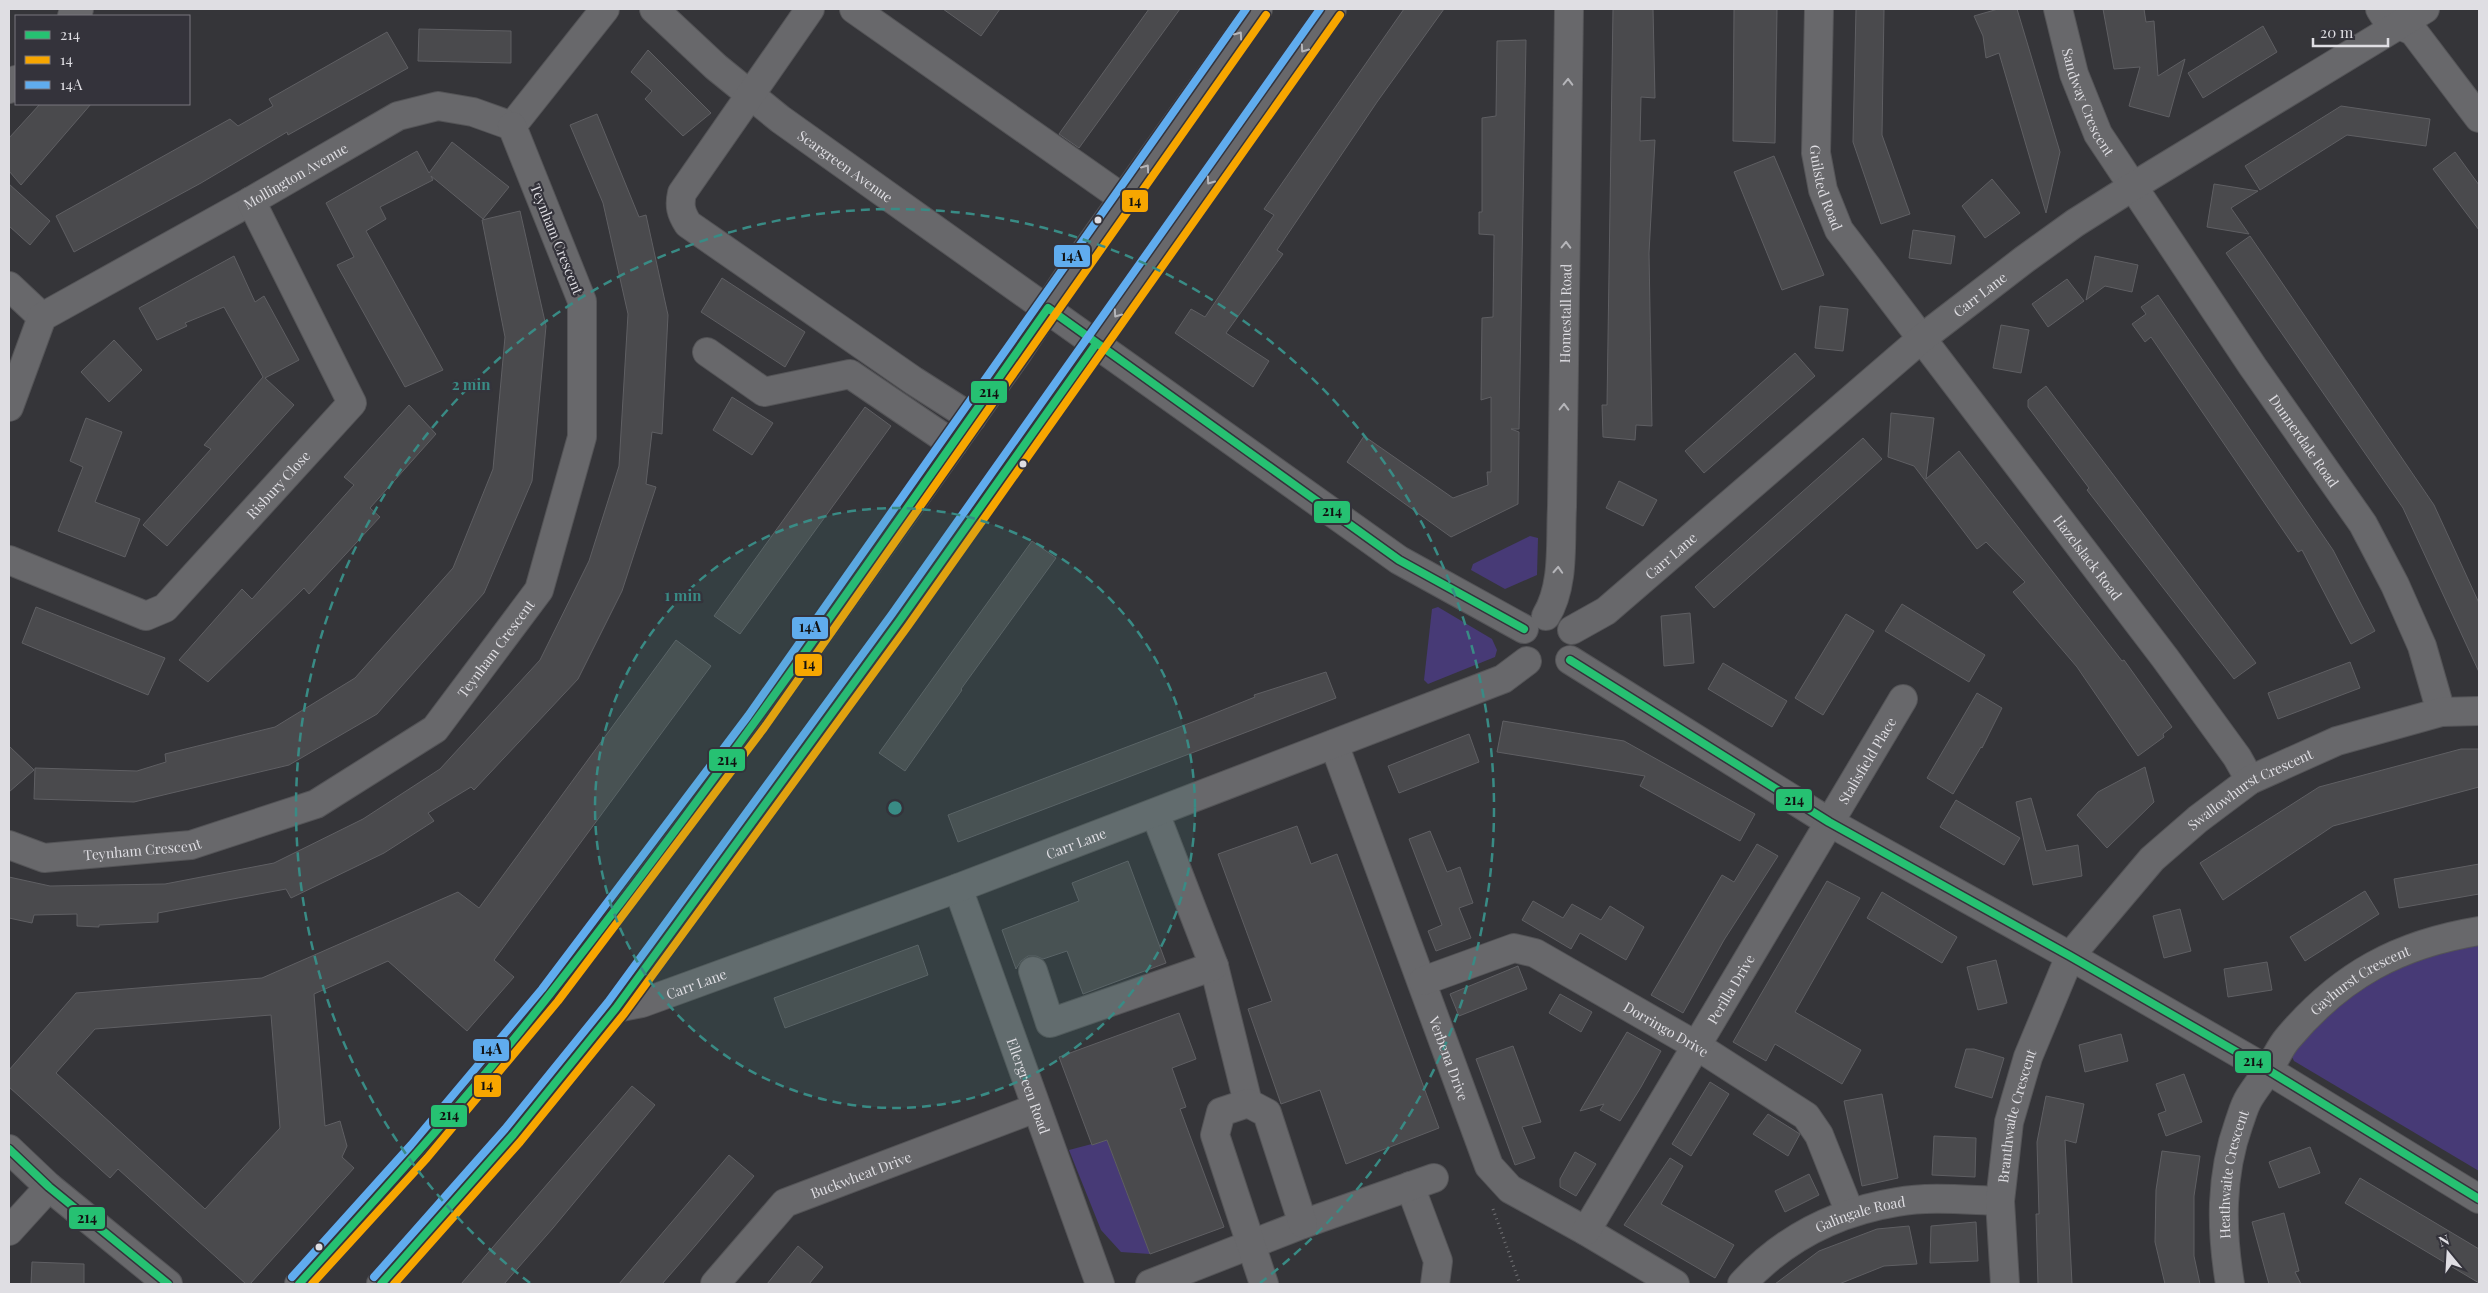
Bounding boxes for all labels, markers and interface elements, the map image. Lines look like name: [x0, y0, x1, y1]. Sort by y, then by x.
legend: [15, 15, 190, 105]
scale bar: [2313, 15, 2388, 47]
text: 20 m: [2320, 22, 2354, 42]
text: 214: [60, 24, 80, 44]
one-way arrow: [1233, 31, 1242, 41]
one-way arrow: [1301, 43, 1310, 52]
street label: Sandway Crescent: [2058, 46, 2120, 160]
text: 14: [60, 49, 73, 69]
text: 14A: [60, 74, 83, 94]
one-way arrow: [1563, 78, 1573, 86]
street label: Scargreen Avenue: [794, 125, 897, 206]
street label: Mollington Avenue: [240, 138, 351, 213]
street label: Guilsted Road: [1806, 145, 1848, 233]
one-way arrow: [1140, 164, 1149, 174]
one-way arrow: [1207, 175, 1216, 185]
street label: Teynham Crescent: [526, 181, 588, 298]
line badge: 14: [1121, 189, 1149, 213]
text: 14: [1129, 191, 1141, 210]
unlabelled marker: [1093, 215, 1103, 225]
one-way arrow: [1561, 240, 1571, 248]
line badge: 14A: [1053, 244, 1091, 268]
text: 14A: [1061, 246, 1084, 265]
street label: Homestall Road: [1555, 264, 1575, 363]
street label: Carr Lane: [1949, 267, 2010, 321]
one-way arrow: [1114, 308, 1123, 318]
text: 2 min: [452, 374, 491, 394]
line badge: 214: [970, 380, 1008, 404]
text: 214: [979, 382, 999, 401]
street label: Dunnerdale Road: [2265, 390, 2344, 491]
one-way arrow: [1558, 403, 1569, 411]
street label: Risbury Close: [242, 446, 314, 523]
unlabelled marker: [1018, 459, 1028, 469]
line badge: 214: [1313, 500, 1351, 524]
text: 214: [1322, 501, 1342, 520]
street label: Hazelslack Road: [2050, 511, 2127, 604]
street label: Carr Lane: [1640, 528, 1700, 583]
one-way arrow: [1553, 565, 1564, 573]
text: 1 min: [665, 585, 702, 605]
street label: Teynham Crescent: [453, 595, 539, 701]
line badge: 14A: [791, 616, 829, 640]
text: 14A: [799, 617, 822, 636]
line badge: 14: [794, 653, 823, 677]
text: 14: [803, 654, 815, 673]
street label: Stalisfield Place: [1833, 713, 1900, 807]
street label: Swallowhurst Crescent: [2183, 743, 2316, 834]
line badge: 214: [708, 748, 746, 772]
text: 214: [717, 750, 737, 769]
line badge: 214: [1775, 788, 1813, 812]
text: 214: [1784, 790, 1804, 809]
centre of rings: [886, 799, 904, 817]
street label: Carr Lane: [1043, 823, 1109, 863]
street label: Teynham Crescent: [83, 833, 204, 864]
street label: Gayhurst Crescent: [2305, 940, 2413, 1019]
street label: Perilla Drive: [1702, 950, 1759, 1027]
street label: Carr Lane: [663, 964, 729, 1003]
street label: Dorringo Drive: [1620, 997, 1713, 1061]
street label: Verbena Drive: [1425, 1012, 1474, 1103]
street label: Ellergreen Road: [1003, 1035, 1055, 1136]
line badge: 14A: [472, 1038, 510, 1062]
text: 14A: [480, 1039, 503, 1058]
street label: Branthwaite Crescent: [1993, 1045, 2040, 1184]
line badge: 214: [2234, 1050, 2272, 1074]
text: 214: [2243, 1051, 2263, 1070]
line badge: 14: [473, 1074, 502, 1098]
text: 14: [481, 1075, 493, 1094]
line badge: 214: [430, 1104, 468, 1128]
text: 214: [439, 1105, 459, 1124]
street label: Heathwaite Crescent: [2214, 1106, 2253, 1239]
street label: Buckwheat Drive: [807, 1147, 914, 1202]
street label: Galingale Road: [1812, 1191, 1906, 1236]
line badge: 214: [68, 1206, 106, 1230]
text: 214: [77, 1208, 97, 1227]
north arrow: [2423, 1228, 2473, 1278]
text: N: [2436, 1230, 2452, 1251]
unlabelled marker: [314, 1242, 324, 1252]

